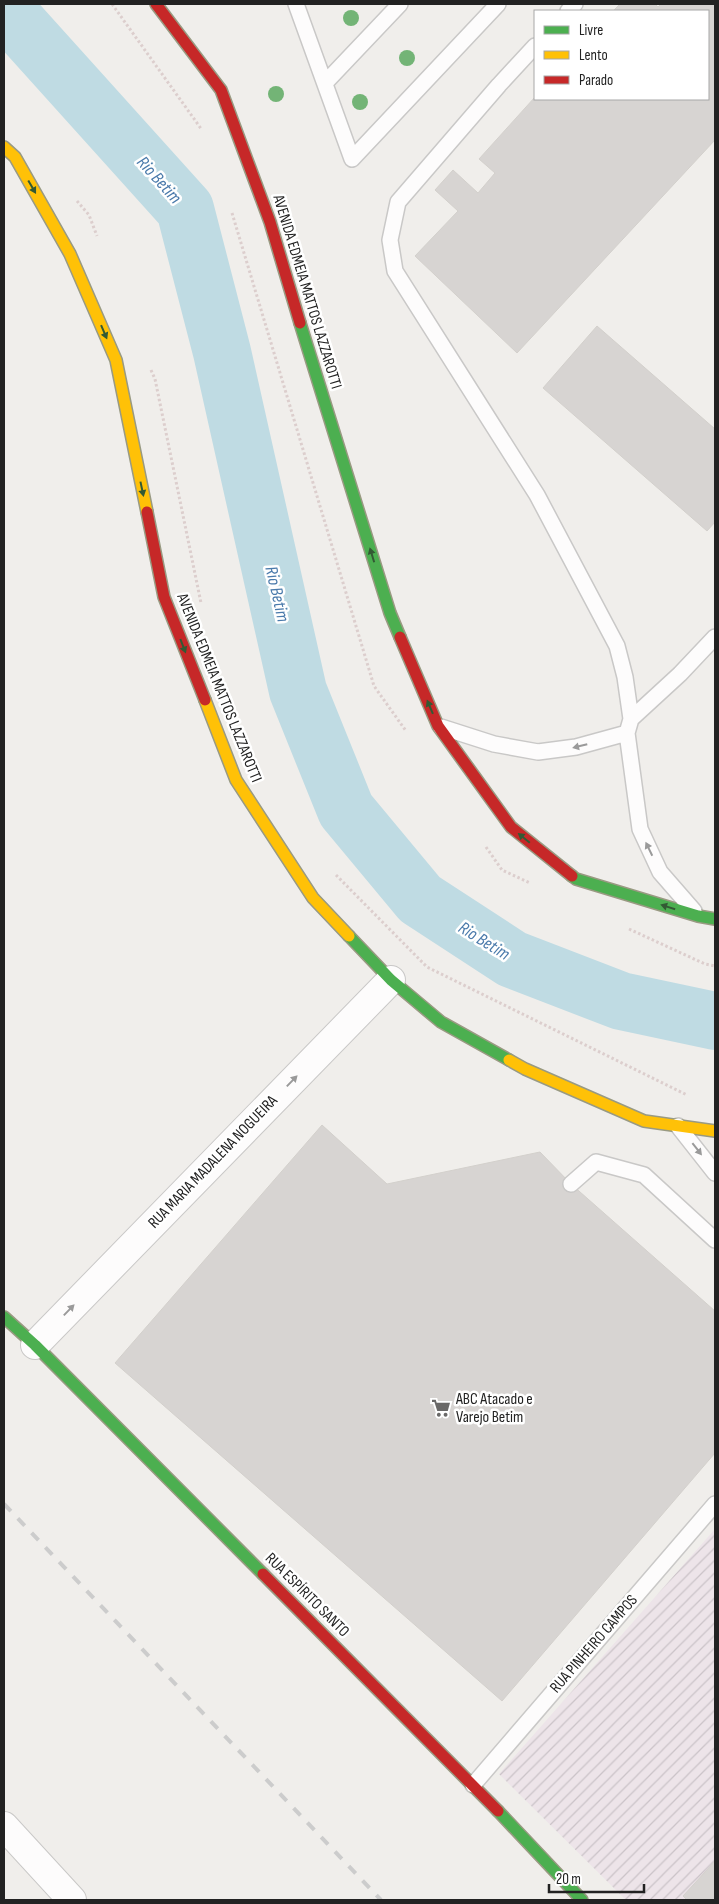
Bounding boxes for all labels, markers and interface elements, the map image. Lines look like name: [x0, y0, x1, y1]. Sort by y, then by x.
legend: [534, 10, 709, 100]
text: Livre: [579, 21, 603, 40]
text: Lento: [579, 46, 608, 65]
text: Parado: [579, 71, 613, 90]
water label: Rio Betim: [132, 152, 186, 208]
one-way arrow: [27, 180, 36, 193]
street label: AVENIDA EDMEIA MATTOS LAZZAROTTI: [268, 192, 346, 391]
one-way arrow: [100, 325, 108, 339]
one-way arrow: [138, 482, 146, 497]
one-way arrow: [367, 548, 375, 563]
water label: Rio Betim: [260, 564, 294, 624]
street label: AVENIDA EDMEIA MATTOS LAZZAROTTI: [172, 590, 266, 785]
one-way arrow: [180, 639, 188, 653]
one-way arrow: [425, 700, 433, 714]
one-way arrow: [572, 742, 587, 750]
one-way arrow: [518, 832, 531, 843]
one-way arrow: [645, 842, 653, 856]
one-way arrow: [660, 903, 675, 911]
water label: Rio Betim: [455, 917, 513, 965]
one-way arrow: [286, 1075, 298, 1087]
street label: RUA MARIA MADALENA NOGUEIRA: [144, 1091, 282, 1233]
one-way arrow: [691, 1143, 702, 1156]
one-way arrow: [63, 1305, 75, 1317]
place label: ABC Atacado e Varejo Betim: [455, 1390, 533, 1427]
supermarket icon: ABC Atacado e Varejo Betim: [430, 1397, 452, 1419]
street label: RUA ESPÍRITO SANTO: [261, 1549, 353, 1641]
street label: RUA PINHEIRO CAMPOS: [546, 1591, 642, 1697]
scale bar: [549, 1862, 644, 1894]
text: 20 m: [556, 1870, 581, 1889]

